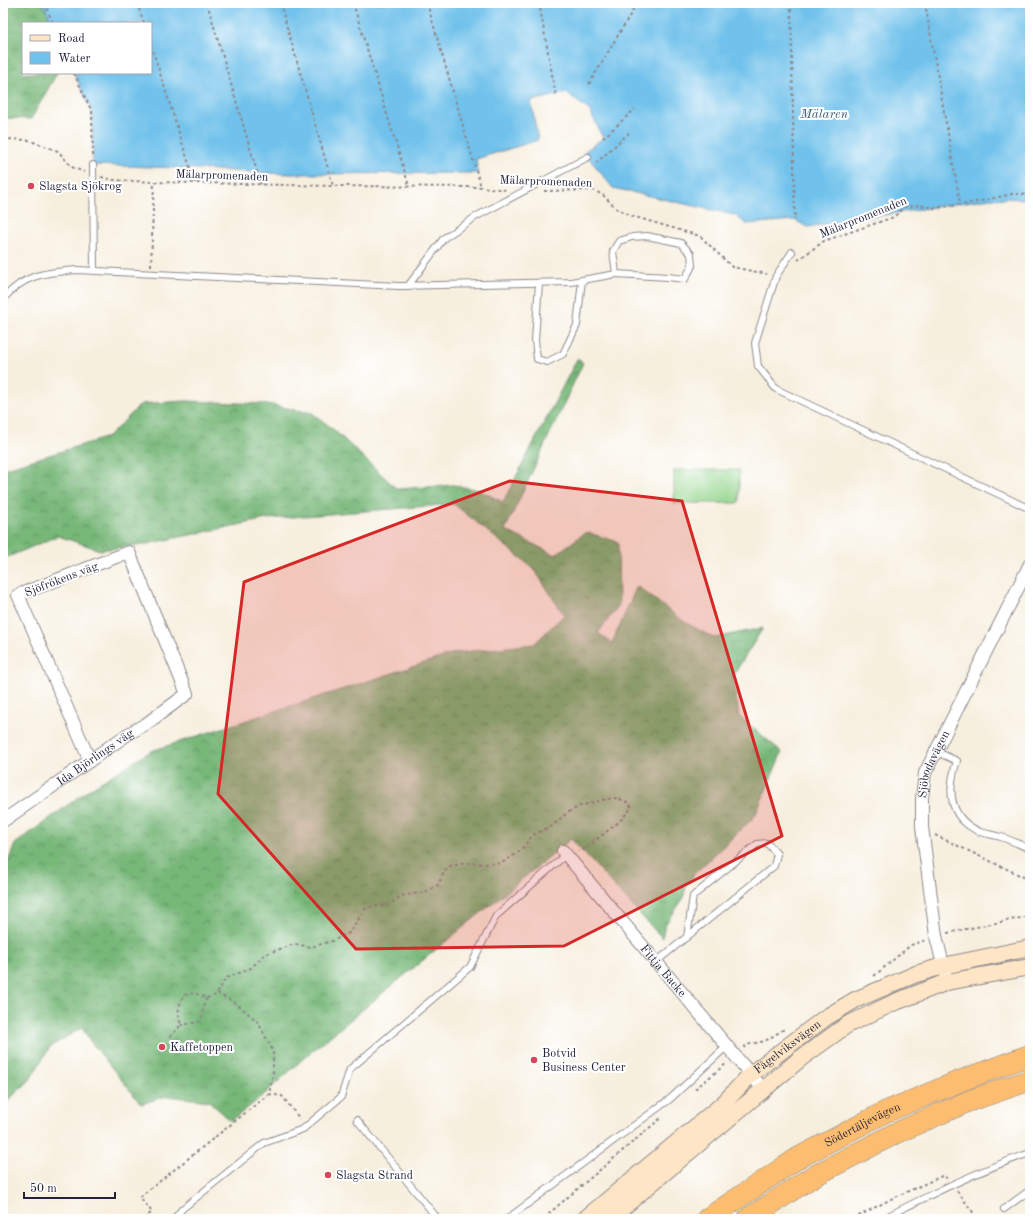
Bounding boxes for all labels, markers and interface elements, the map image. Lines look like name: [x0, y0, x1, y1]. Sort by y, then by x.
legend: [22, 22, 152, 74]
text: Road: [58, 33, 85, 45]
text: Water: [58, 53, 91, 65]
water label: Mälaren: [799, 108, 848, 121]
street label: Mälarpromenaden: [175, 168, 269, 184]
street label: Mälarpromenaden: [499, 174, 593, 190]
marker: Slagsta Sjökrog: [26, 181, 36, 191]
place label: Slagsta Sjökrog: [39, 181, 122, 193]
street label: Mälarpromenaden: [818, 195, 909, 241]
street label: Sjöfrökens väg: [23, 560, 100, 599]
street label: Ida Björlings väg: [55, 727, 136, 788]
street label: Sjöbodavägen: [917, 728, 953, 799]
street label: Fittja Backe: [637, 943, 688, 1000]
street label: Fågelviksvägen: [752, 1018, 824, 1077]
marker: Kaffetoppen: [157, 1042, 167, 1052]
place label: Kaffetoppen: [170, 1042, 234, 1054]
place label: Botvid Business Center: [542, 1048, 626, 1074]
marker: Botvid Business Center: [529, 1055, 539, 1065]
street label: Södertäljevägen: [823, 1101, 903, 1150]
marker: Slagsta Strand: [323, 1170, 333, 1180]
place label: Slagsta Strand: [336, 1170, 413, 1182]
scale bar: [24, 1174, 115, 1200]
text: 50 m: [30, 1182, 57, 1195]

